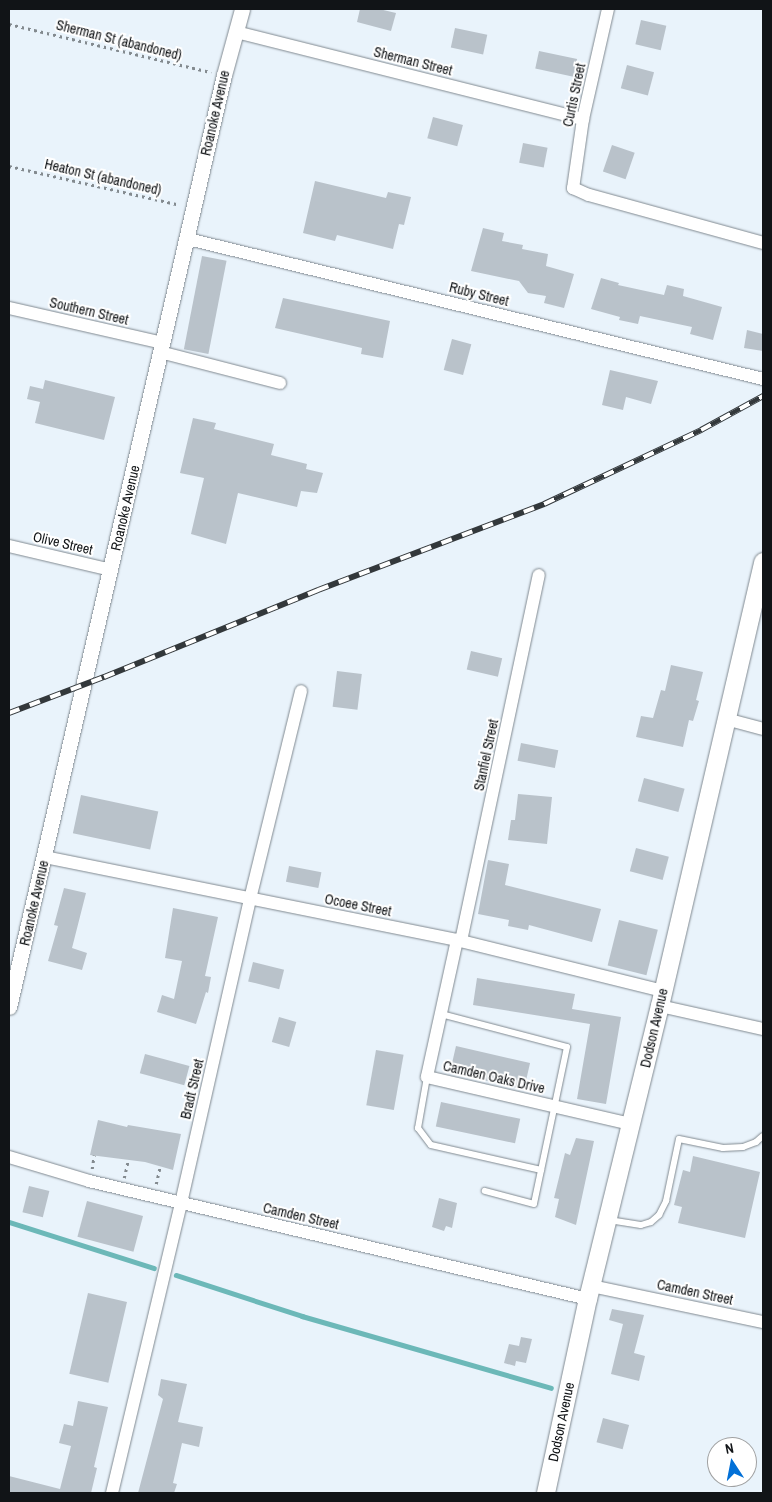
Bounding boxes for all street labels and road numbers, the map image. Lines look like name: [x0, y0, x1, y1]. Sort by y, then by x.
street label: Sherman St (abandoned): [54, 16, 184, 64]
street label: Sherman Street: [372, 43, 454, 79]
street label: Curtis Street: [559, 62, 589, 128]
street label: Roanoke Avenue: [197, 68, 233, 158]
street label: Heaton St (abandoned): [43, 155, 163, 199]
street label: Ruby Street: [448, 279, 510, 309]
street label: Southern Street: [48, 294, 130, 328]
street label: Roanoke Avenue: [107, 463, 143, 553]
street label: Olive Street: [32, 528, 94, 558]
street label: Stanfiel Street: [470, 718, 502, 792]
street label: Roanoke Avenue: [16, 858, 52, 948]
street label: Ocoee Street: [323, 890, 393, 920]
street label: Dodson Avenue: [637, 986, 671, 1070]
street label: Bradt Street: [177, 1057, 207, 1121]
street label: Camden Oaks Drive: [441, 1057, 547, 1097]
street label: Camden Street: [261, 1199, 341, 1233]
street label: Camden Street: [655, 1276, 735, 1308]
street label: Dodson Avenue: [544, 1380, 578, 1464]

